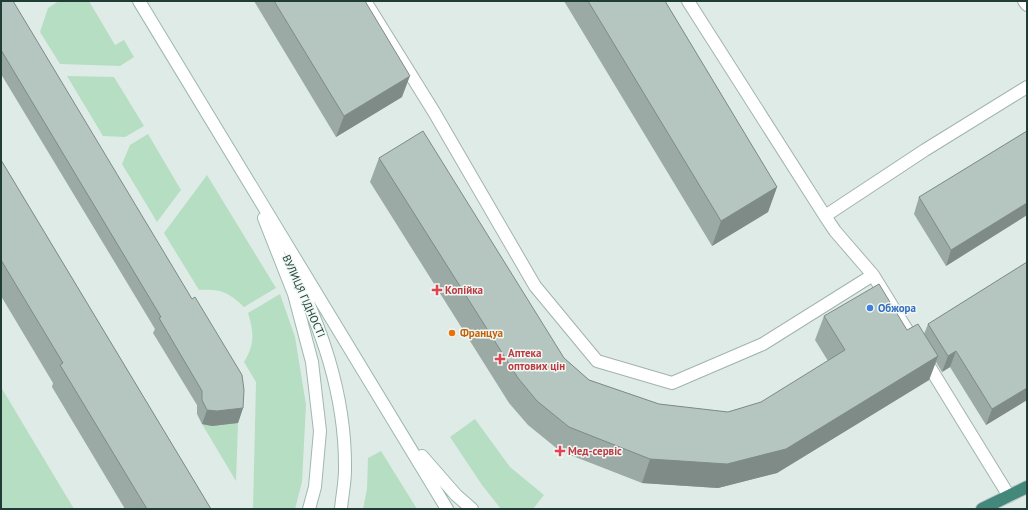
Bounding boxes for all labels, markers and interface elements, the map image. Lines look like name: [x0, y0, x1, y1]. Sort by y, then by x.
street label: ВУЛИЦЯ ГІДНОСТІ: [279, 252, 329, 340]
place label: Копійка: [445, 283, 483, 297]
marker: Копійка: [432, 285, 442, 295]
place label: Обжора: [878, 301, 916, 315]
marker: Обжора: [865, 303, 875, 313]
place label: Француа: [460, 326, 503, 340]
marker: Француа: [447, 328, 457, 338]
place label: Аптека оптових цін: [508, 346, 565, 373]
marker: Аптека оптових цін: [495, 354, 505, 364]
place label: Мед-сервіс: [568, 444, 622, 458]
marker: Мед-сервіс: [555, 446, 565, 456]

